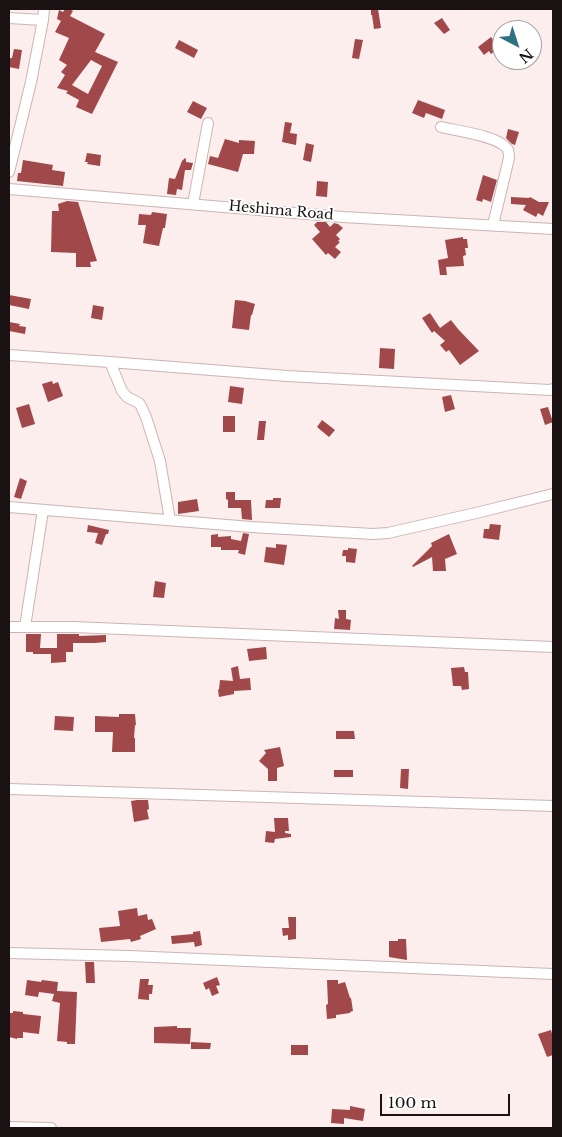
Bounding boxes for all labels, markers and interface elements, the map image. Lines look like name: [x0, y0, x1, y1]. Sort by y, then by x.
north arrow: [492, 20, 542, 70]
text: N: [515, 45, 537, 67]
street label: Heshima Road: [228, 198, 334, 224]
scale bar: [382, 1084, 512, 1116]
text: 100 m: [388, 1093, 437, 1112]

